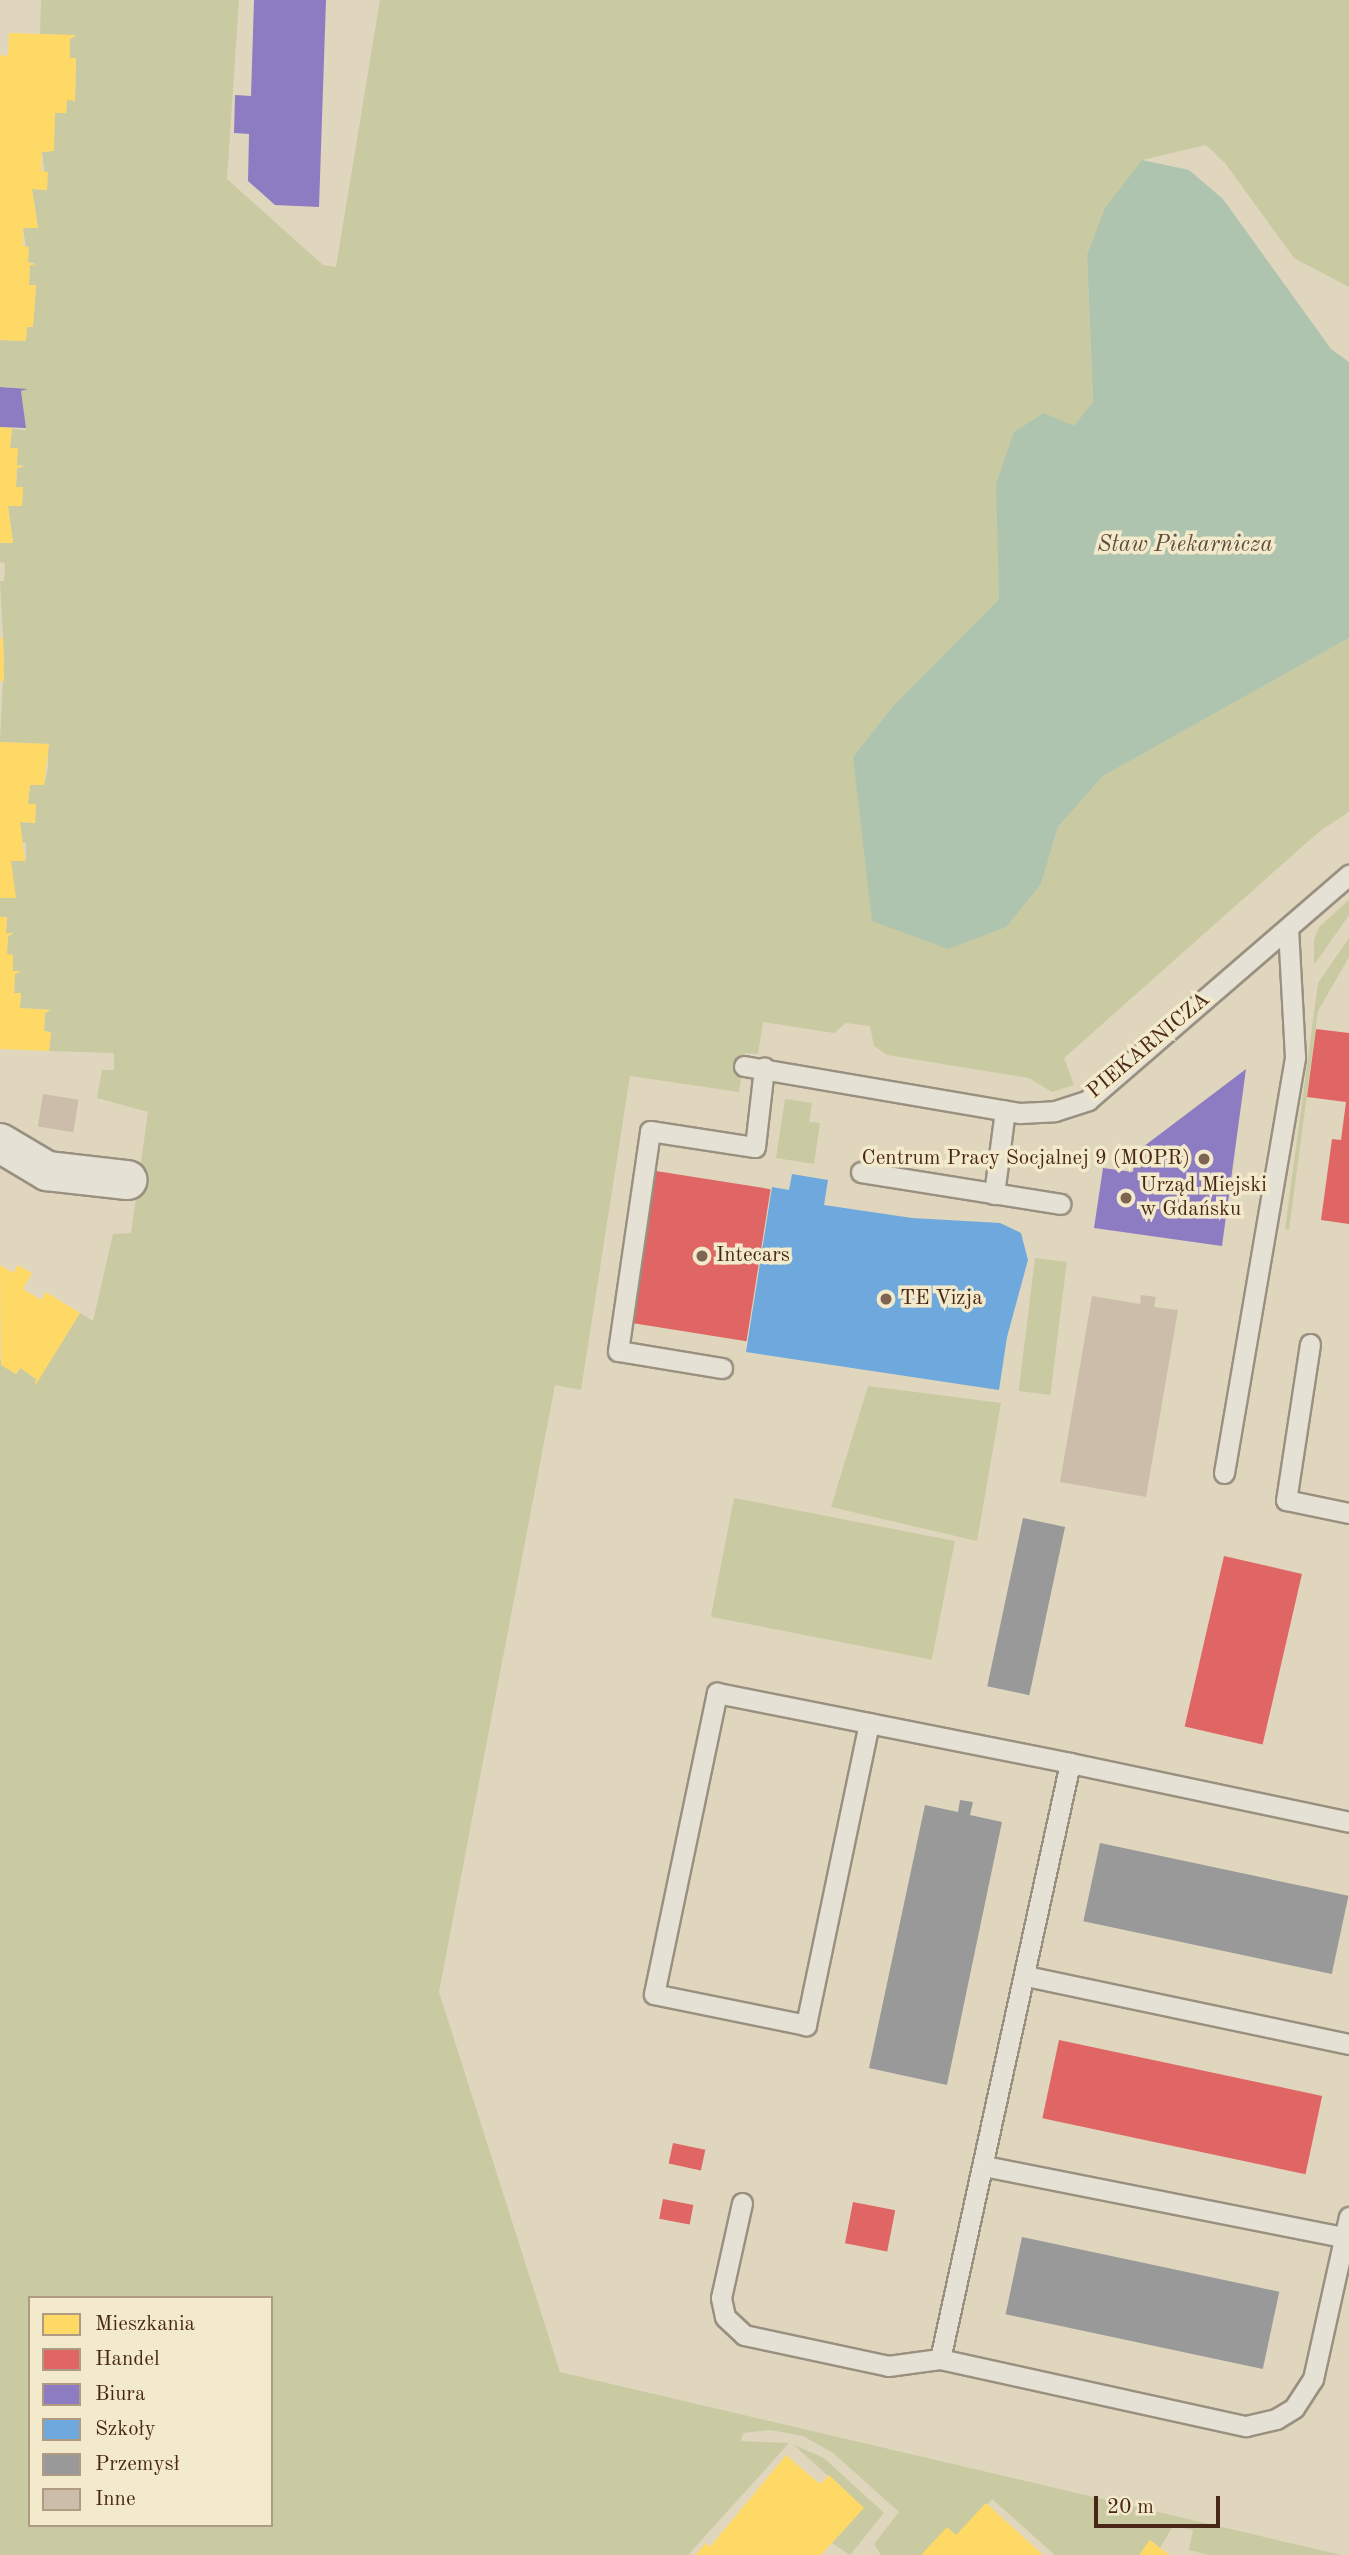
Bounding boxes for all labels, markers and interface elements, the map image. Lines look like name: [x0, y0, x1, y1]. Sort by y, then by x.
water label: Staw Piekarnicza: [1097, 531, 1273, 559]
street label: PIEKARNICZA: [1083, 987, 1215, 1105]
place label: Centrum Pracy Socjalnej 9 (MOPR): [862, 1146, 1190, 1172]
marker: Centrum Pracy Socjalnej 9 (MOPR): [1196, 1151, 1212, 1167]
place label: Urząd Miejski w Gdańsku: [1140, 1173, 1267, 1223]
marker: Urząd Miejski w Gdańsku: [1118, 1190, 1134, 1206]
place label: Intecars: [716, 1243, 790, 1269]
marker: Intecars: [694, 1248, 710, 1264]
place label: TE Vizja: [900, 1286, 983, 1312]
marker: TE Vizja: [878, 1291, 894, 1307]
legend: [28, 2296, 273, 2527]
text: Mieszkania: [95, 2314, 195, 2335]
text: Handel: [95, 2349, 160, 2370]
text: Biura: [95, 2384, 145, 2405]
text: Szkoły: [95, 2419, 156, 2440]
text: Przemysł: [95, 2454, 180, 2475]
scale bar: [1097, 2482, 1223, 2526]
text: Inne: [95, 2489, 136, 2510]
text: 20 m: [1107, 2497, 1154, 2518]

